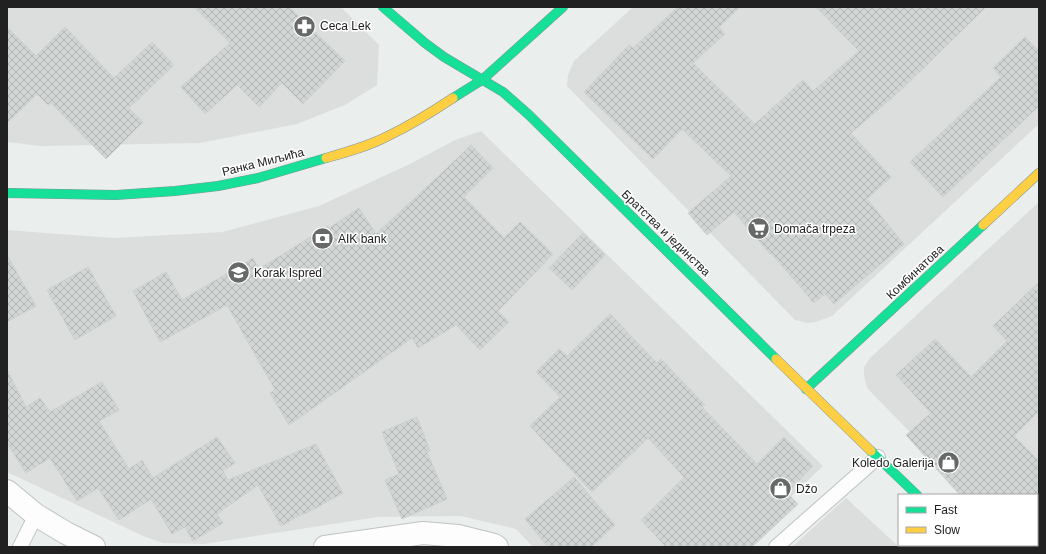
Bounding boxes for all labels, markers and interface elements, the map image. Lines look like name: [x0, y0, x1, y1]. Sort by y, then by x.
pharmacy icon: Ceca Lek: [291, 13, 317, 39]
place label: Ceca Lek: [320, 19, 372, 33]
street label: Ранка Миљића: [221, 145, 306, 179]
street label: Братства и јединства: [619, 187, 714, 279]
supermarket icon: Domača trpeza: [745, 216, 771, 242]
place label: Domača trpeza: [774, 222, 856, 236]
bank icon: AIK bank: [310, 226, 336, 252]
place label: AIK bank: [338, 232, 388, 246]
street label: Комбинатова: [883, 242, 947, 302]
school or university icon: Korak Ispred: [226, 260, 252, 286]
place label: Korak Ispred: [254, 266, 322, 280]
shop icon: Koledo Galerija: [936, 450, 962, 476]
place label: Koledo Galerija: [852, 456, 934, 470]
shop icon: Džo: [767, 476, 793, 502]
place label: Džo: [796, 482, 818, 496]
legend: [898, 494, 1038, 546]
text: Fast: [934, 503, 958, 517]
text: Slow: [934, 523, 960, 537]

